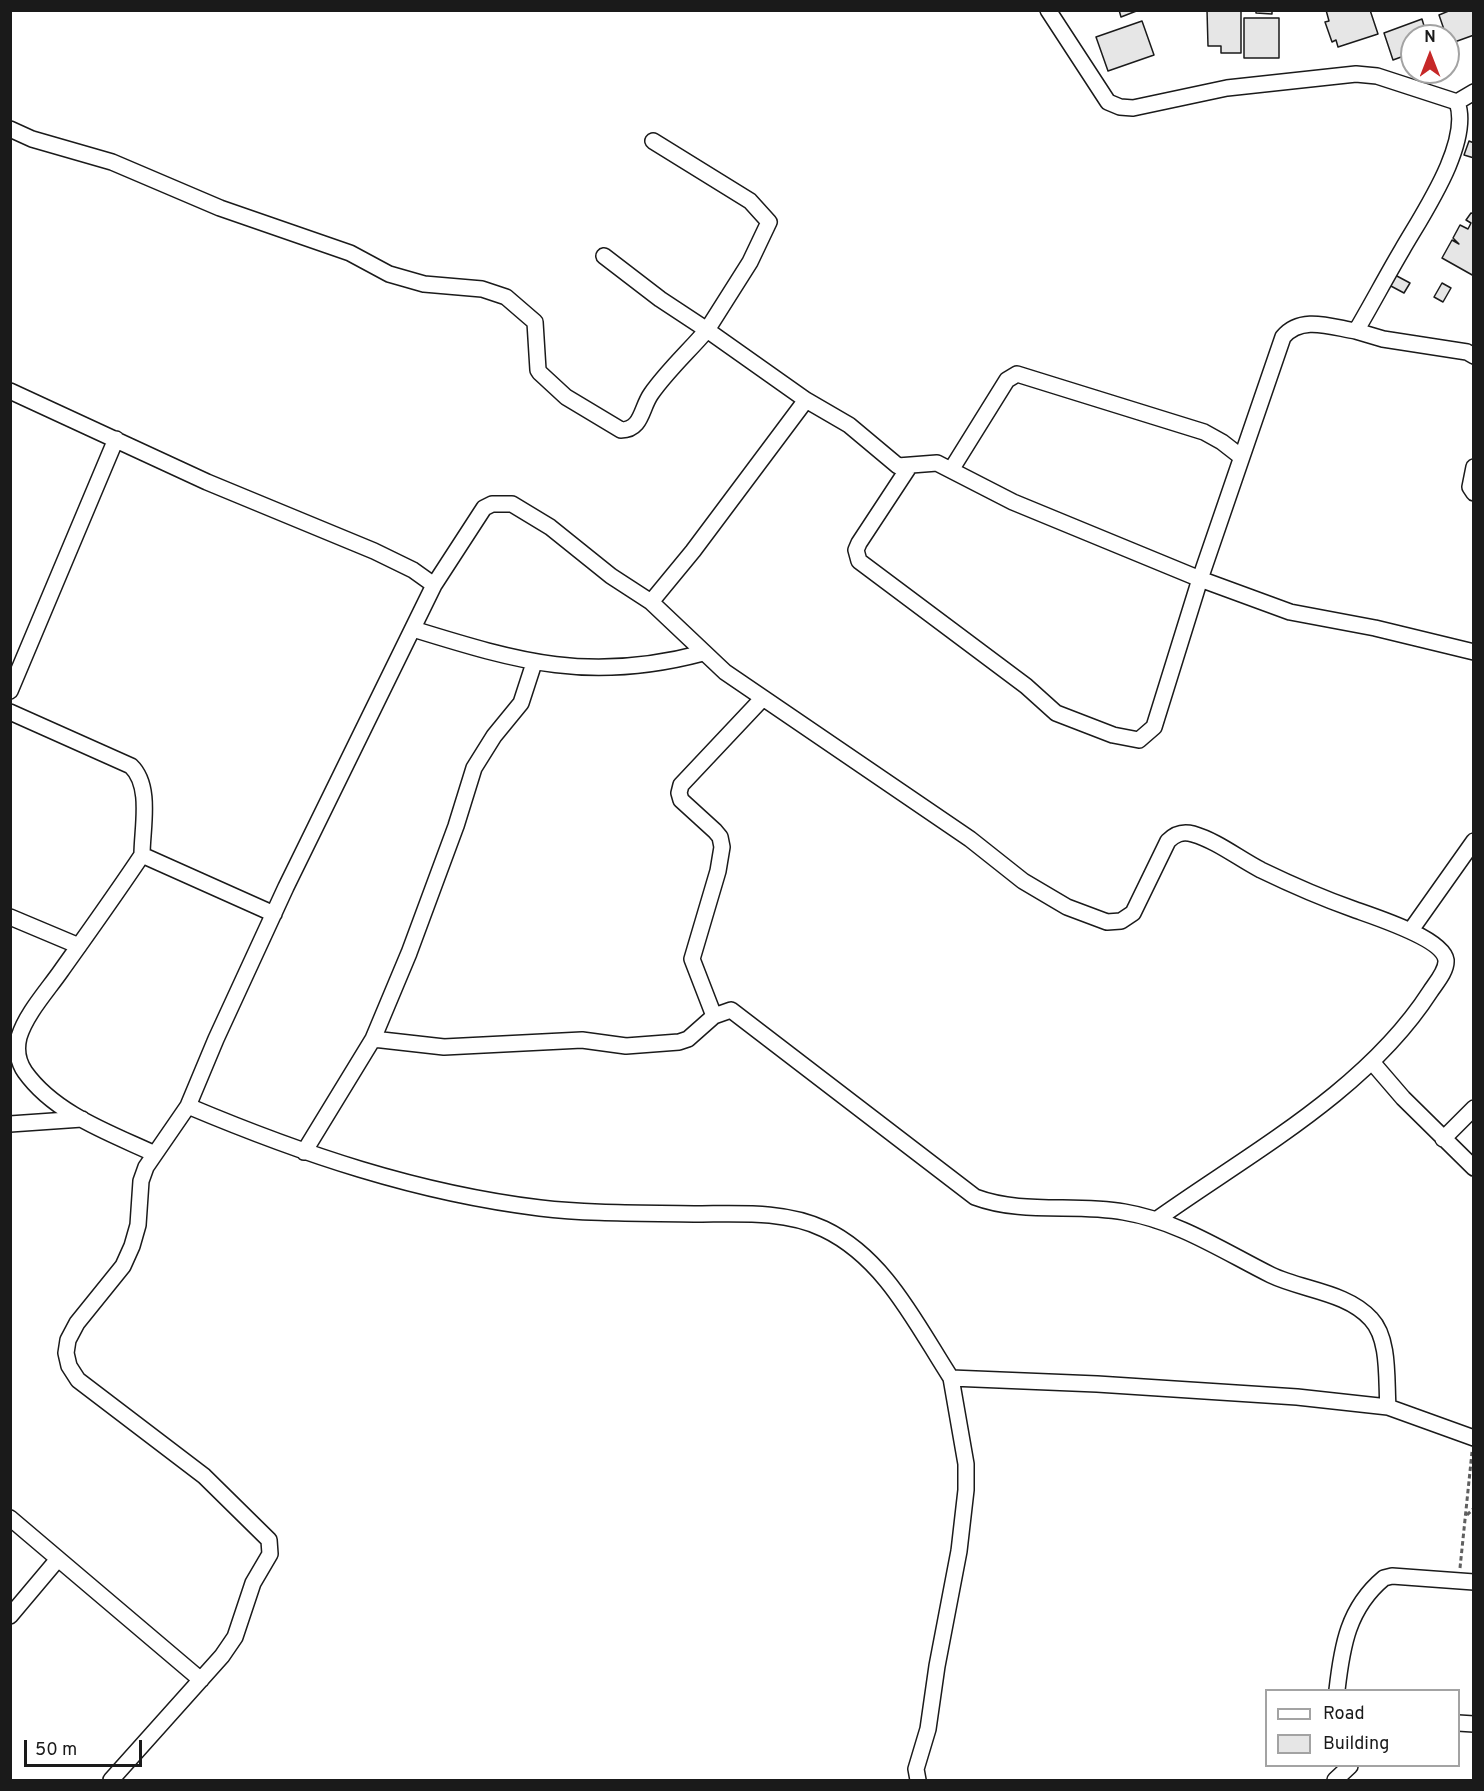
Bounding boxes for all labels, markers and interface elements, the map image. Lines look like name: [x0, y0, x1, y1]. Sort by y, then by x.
north arrow: [1400, 24, 1460, 84]
text: N: [1424, 28, 1436, 48]
legend: [1265, 1689, 1460, 1767]
text: Road: [1323, 1703, 1365, 1726]
scale bar: [27, 1728, 146, 1766]
text: Building: [1323, 1733, 1389, 1756]
text: 50 m: [35, 1739, 77, 1762]

